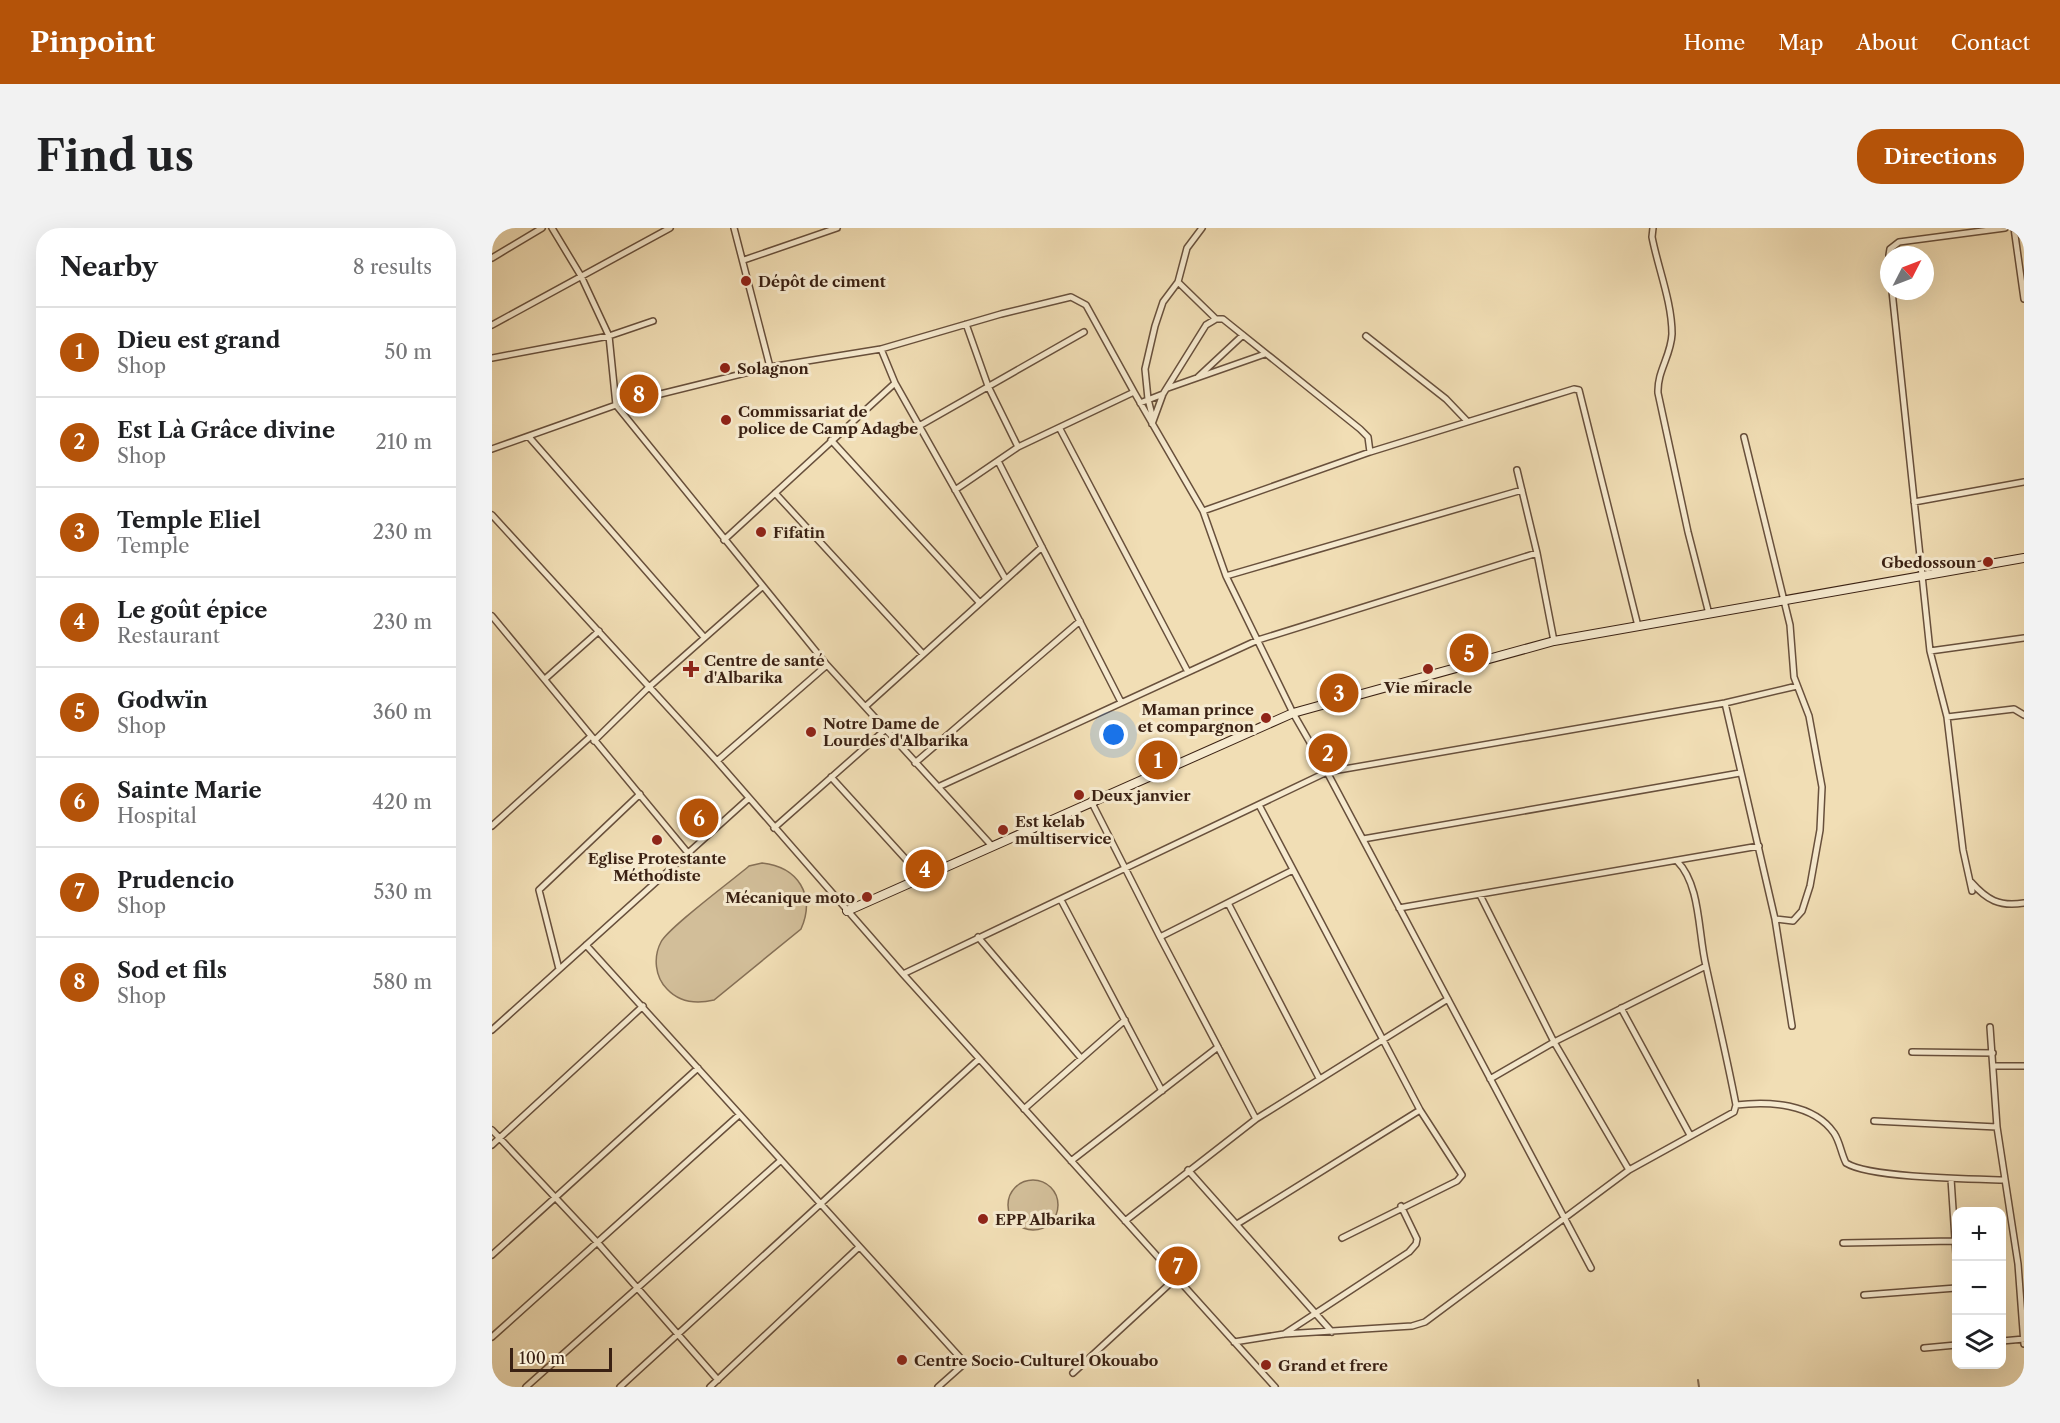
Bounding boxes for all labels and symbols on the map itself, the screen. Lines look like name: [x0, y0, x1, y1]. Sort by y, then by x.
north arrow: [1880, 246, 1934, 300]
place label: Dépôt de ciment: [758, 272, 886, 291]
marker: Dépôt de ciment: [739, 274, 753, 288]
place label: Solagnon: [737, 359, 810, 378]
marker: Solagnon: [718, 361, 732, 375]
pin: 8: [620, 372, 658, 416]
place label: Commissariat de police de Camp Adagbe: [738, 402, 918, 438]
marker: Commissariat de police de Camp Adagbe: [719, 413, 733, 427]
place label: Fifatin: [773, 523, 826, 542]
marker: Fifatin: [754, 525, 768, 539]
place label: Gbedossoun: [1881, 553, 1977, 572]
marker: Gbedossoun: [1981, 555, 1995, 569]
pin: 5: [1450, 630, 1488, 676]
place label: Centre de santé d'Albarika: [704, 651, 825, 687]
marker: Centre de santé d'Albarika: [682, 660, 700, 678]
marker: Vie miracle: [1421, 662, 1435, 676]
pin: 3: [1320, 670, 1358, 716]
place label: Vie miracle: [1383, 678, 1472, 697]
place label: Maman prince et compargnon: [1138, 700, 1255, 736]
marker: Maman prince et compargnon: [1259, 711, 1273, 725]
place label: Notre Dame de Lourdes d'Albarika: [823, 714, 969, 750]
your location: [1099, 720, 1128, 749]
marker: Notre Dame de Lourdes d'Albarika: [804, 725, 818, 739]
pin: 2: [1308, 730, 1348, 776]
pin: 1: [1138, 738, 1178, 782]
place label: Deux janvier: [1091, 786, 1191, 805]
marker: Deux janvier: [1072, 788, 1086, 802]
pin: 6: [680, 796, 718, 840]
place label: Est kelab multiservice: [1015, 812, 1112, 848]
marker: Est kelab multiservice: [996, 823, 1010, 837]
marker: Eglise Protestante Méthodiste: [650, 833, 664, 847]
pin: 4: [906, 846, 944, 892]
place label: Eglise Protestante Méthodiste: [588, 849, 726, 885]
place label: Mécanique moto: [725, 888, 855, 907]
marker: Mécanique moto: [860, 890, 874, 904]
place label: EPP Albarika: [995, 1210, 1096, 1229]
marker: EPP Albarika: [976, 1212, 990, 1226]
pin: 7: [1158, 1244, 1198, 1288]
scale bar: [510, 1345, 612, 1372]
place label: Centre Socio-Culturel Okouabo: [914, 1351, 1158, 1370]
marker: Centre Socio-Culturel Okouabo: [895, 1353, 909, 1367]
place label: Grand et frere: [1278, 1356, 1388, 1375]
marker: Grand et frere: [1259, 1358, 1273, 1372]

